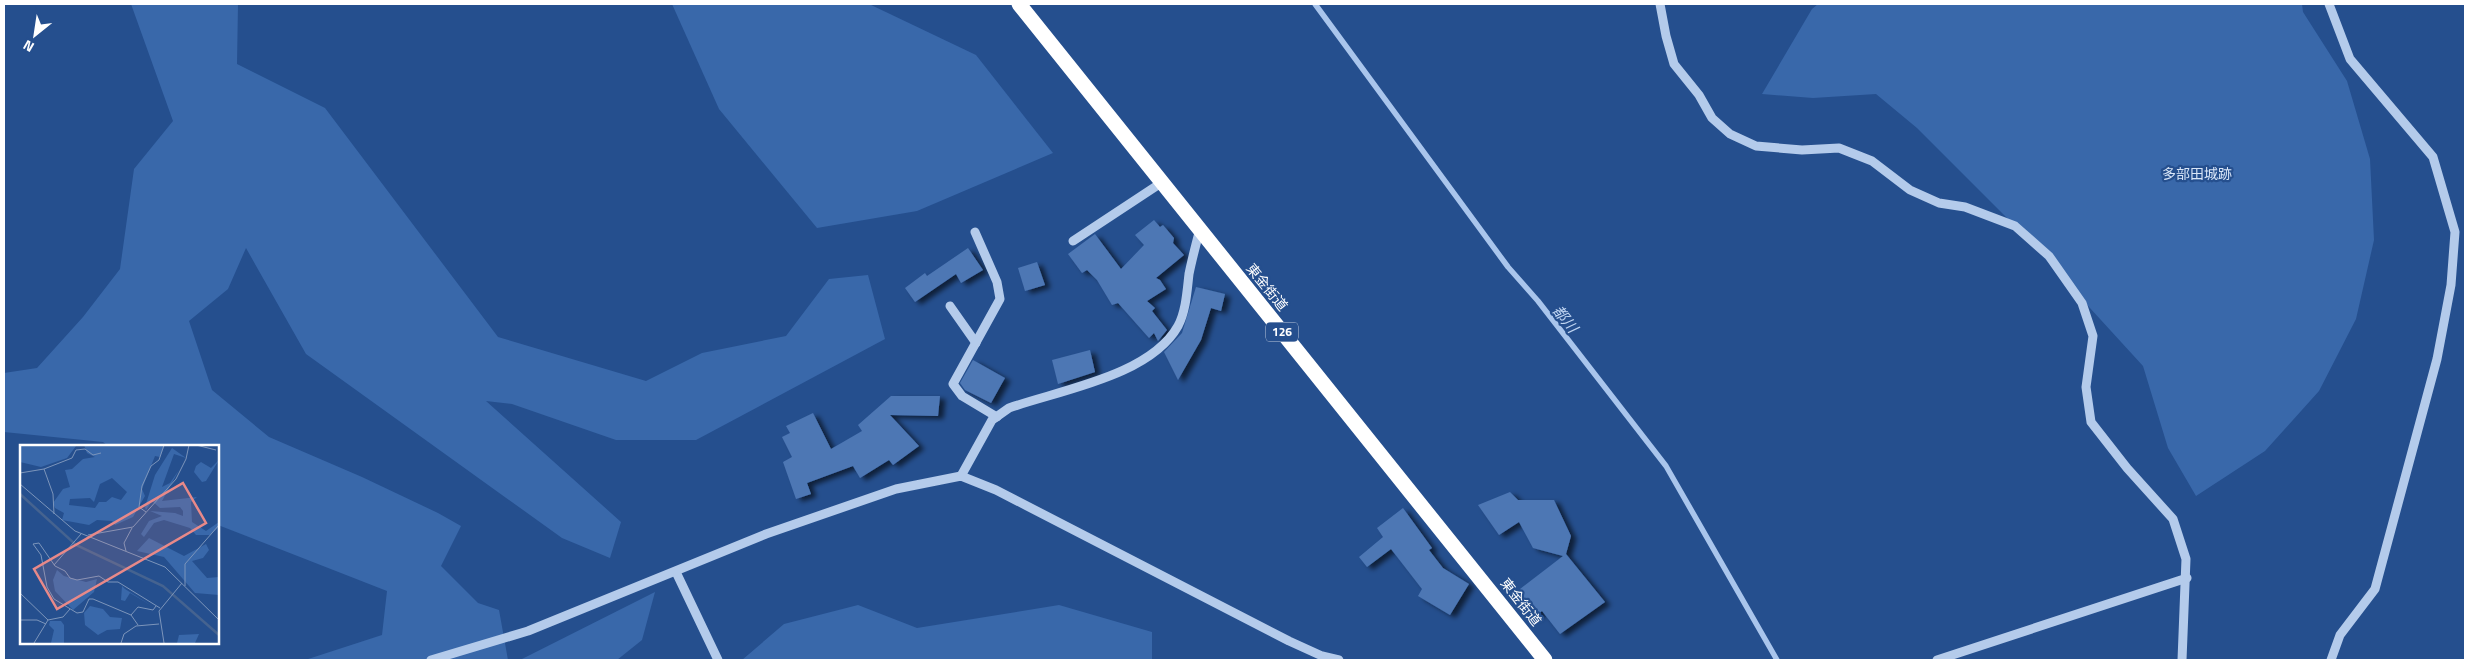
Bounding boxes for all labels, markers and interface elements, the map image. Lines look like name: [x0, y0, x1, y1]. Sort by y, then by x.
north arrow: [10, 10, 60, 60]
text: N: [19, 35, 38, 58]
park label: 多部田城跡: [2162, 163, 2232, 184]
street label: 東金街道: [1242, 258, 1293, 315]
water label: 都川: [1547, 300, 1585, 339]
road number: 126: [1266, 322, 1298, 342]
inset map: [20, 445, 219, 644]
street label: 東金街道: [1496, 573, 1547, 630]

